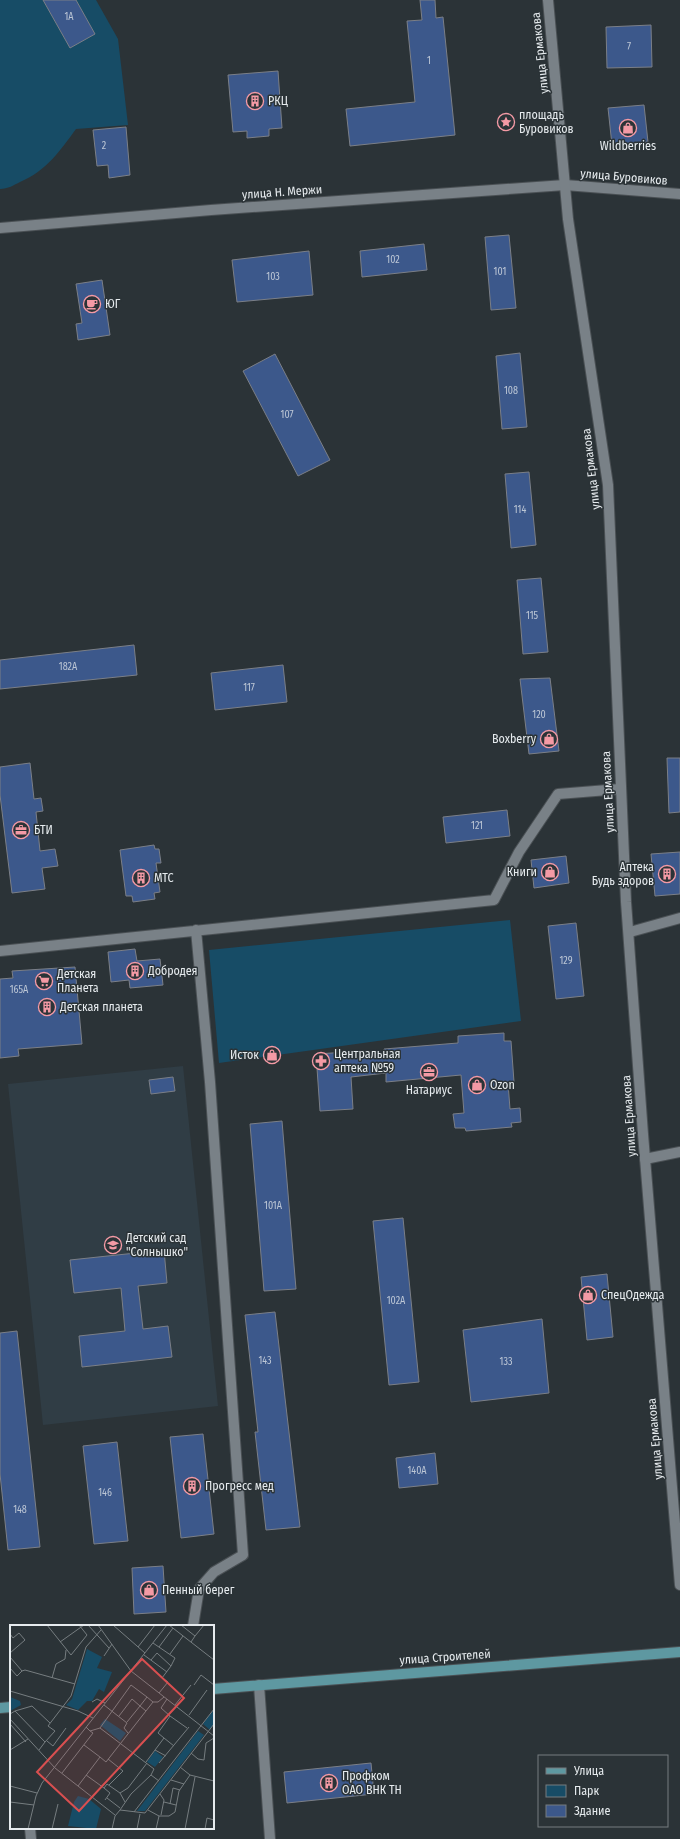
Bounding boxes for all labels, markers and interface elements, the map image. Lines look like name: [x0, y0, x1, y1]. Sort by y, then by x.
house number: 1А: [64, 11, 74, 23]
street label: улица Ермакова: [529, 12, 551, 94]
house number: 7: [627, 41, 631, 53]
house number: 1: [427, 55, 431, 67]
building icon: РКЦ: [245, 91, 265, 111]
place label: РКЦ: [268, 94, 288, 108]
place label: площадь Буровиков: [519, 108, 574, 136]
place icon: площадь Буровиков: [496, 112, 516, 132]
shop icon: Wildberries: [618, 118, 638, 138]
place label: Wildberries: [600, 139, 656, 153]
house number: 2: [102, 140, 107, 152]
street label: улица Буровиков: [580, 166, 668, 188]
street label: улица Н. Мержи: [241, 182, 323, 202]
house number: 102: [386, 254, 400, 266]
house number: 101: [494, 266, 506, 278]
house number: 103: [266, 271, 280, 283]
cafe icon: ЮГ: [82, 294, 102, 314]
place label: ЮГ: [105, 297, 121, 311]
house number: 108: [504, 385, 518, 397]
house number: 107: [281, 409, 293, 421]
street label: улица Ермакова: [579, 427, 603, 510]
house number: 114: [514, 504, 526, 516]
house number: 115: [526, 610, 539, 622]
house number: 182А: [59, 661, 78, 673]
house number: 117: [243, 682, 255, 694]
house number: 120: [532, 709, 546, 721]
shop icon: Boxberry: [539, 729, 559, 749]
place label: Boxberry: [492, 732, 537, 746]
street label: улица Ермакова: [599, 751, 617, 833]
office icon: БТИ: [11, 820, 31, 840]
house number: 121: [471, 820, 483, 832]
place label: БТИ: [34, 823, 53, 837]
place label: Аптека Будь здоров: [592, 860, 654, 888]
shop icon: Книги: [540, 862, 560, 882]
building icon: Аптека Будь здоров: [657, 864, 677, 884]
place label: Книги: [507, 865, 537, 879]
building icon: МТС: [131, 868, 151, 888]
place label: МТС: [154, 871, 174, 885]
house number: 129: [559, 955, 573, 967]
building icon: Добродея: [125, 961, 145, 981]
place label: Добродея: [147, 964, 198, 978]
place label: Детская Планета: [56, 967, 99, 995]
supermarket icon: Детская Планета: [34, 971, 54, 991]
house number: 165А: [10, 984, 29, 996]
building icon: Детская планета: [37, 997, 57, 1017]
place label: Детская планета: [59, 1000, 143, 1014]
shop icon: Исток: [262, 1045, 282, 1065]
place label: Центральная аптека №59: [334, 1047, 401, 1075]
place label: Исток: [230, 1048, 259, 1062]
pharmacy icon: Центральная аптека №59: [311, 1051, 331, 1071]
office icon: Натариус: [419, 1062, 439, 1082]
shop icon: Ozon: [467, 1075, 487, 1095]
street label: улица Ермакова: [619, 1075, 639, 1157]
place label: Ozon: [490, 1078, 515, 1092]
place label: Натариус: [406, 1083, 452, 1097]
house number: 101А: [264, 1200, 283, 1212]
place label: Детский сад "Солнышко": [125, 1231, 188, 1259]
school or university icon: Детский сад "Солнышко": [103, 1235, 123, 1255]
shop icon: СпецОдежда: [578, 1285, 598, 1305]
place label: СпецОдежда: [601, 1288, 665, 1302]
house number: 102А: [387, 1295, 406, 1307]
house number: 143: [258, 1355, 272, 1367]
house number: 133: [500, 1356, 513, 1368]
street label: улица Ермакова: [644, 1398, 666, 1480]
house number: 140А: [407, 1465, 427, 1477]
building icon: Прогресс мед: [182, 1476, 202, 1496]
place label: Прогресс мед: [205, 1479, 274, 1493]
house number: 146: [98, 1487, 112, 1499]
house number: 148: [13, 1504, 27, 1516]
shop icon: Пенный берег: [139, 1580, 159, 1600]
place label: Пенный берег: [162, 1583, 235, 1597]
inset map: [10, 1625, 214, 1829]
street label: улица Строителей: [399, 1647, 491, 1667]
legend: [538, 1755, 668, 1827]
text: Улица: [573, 1764, 604, 1778]
place label: Профком ОАО ВНК ТН: [342, 1769, 402, 1797]
building icon: Профком ОАО ВНК ТН: [319, 1773, 339, 1793]
text: Парк: [574, 1784, 600, 1798]
text: Здание: [574, 1804, 610, 1818]

